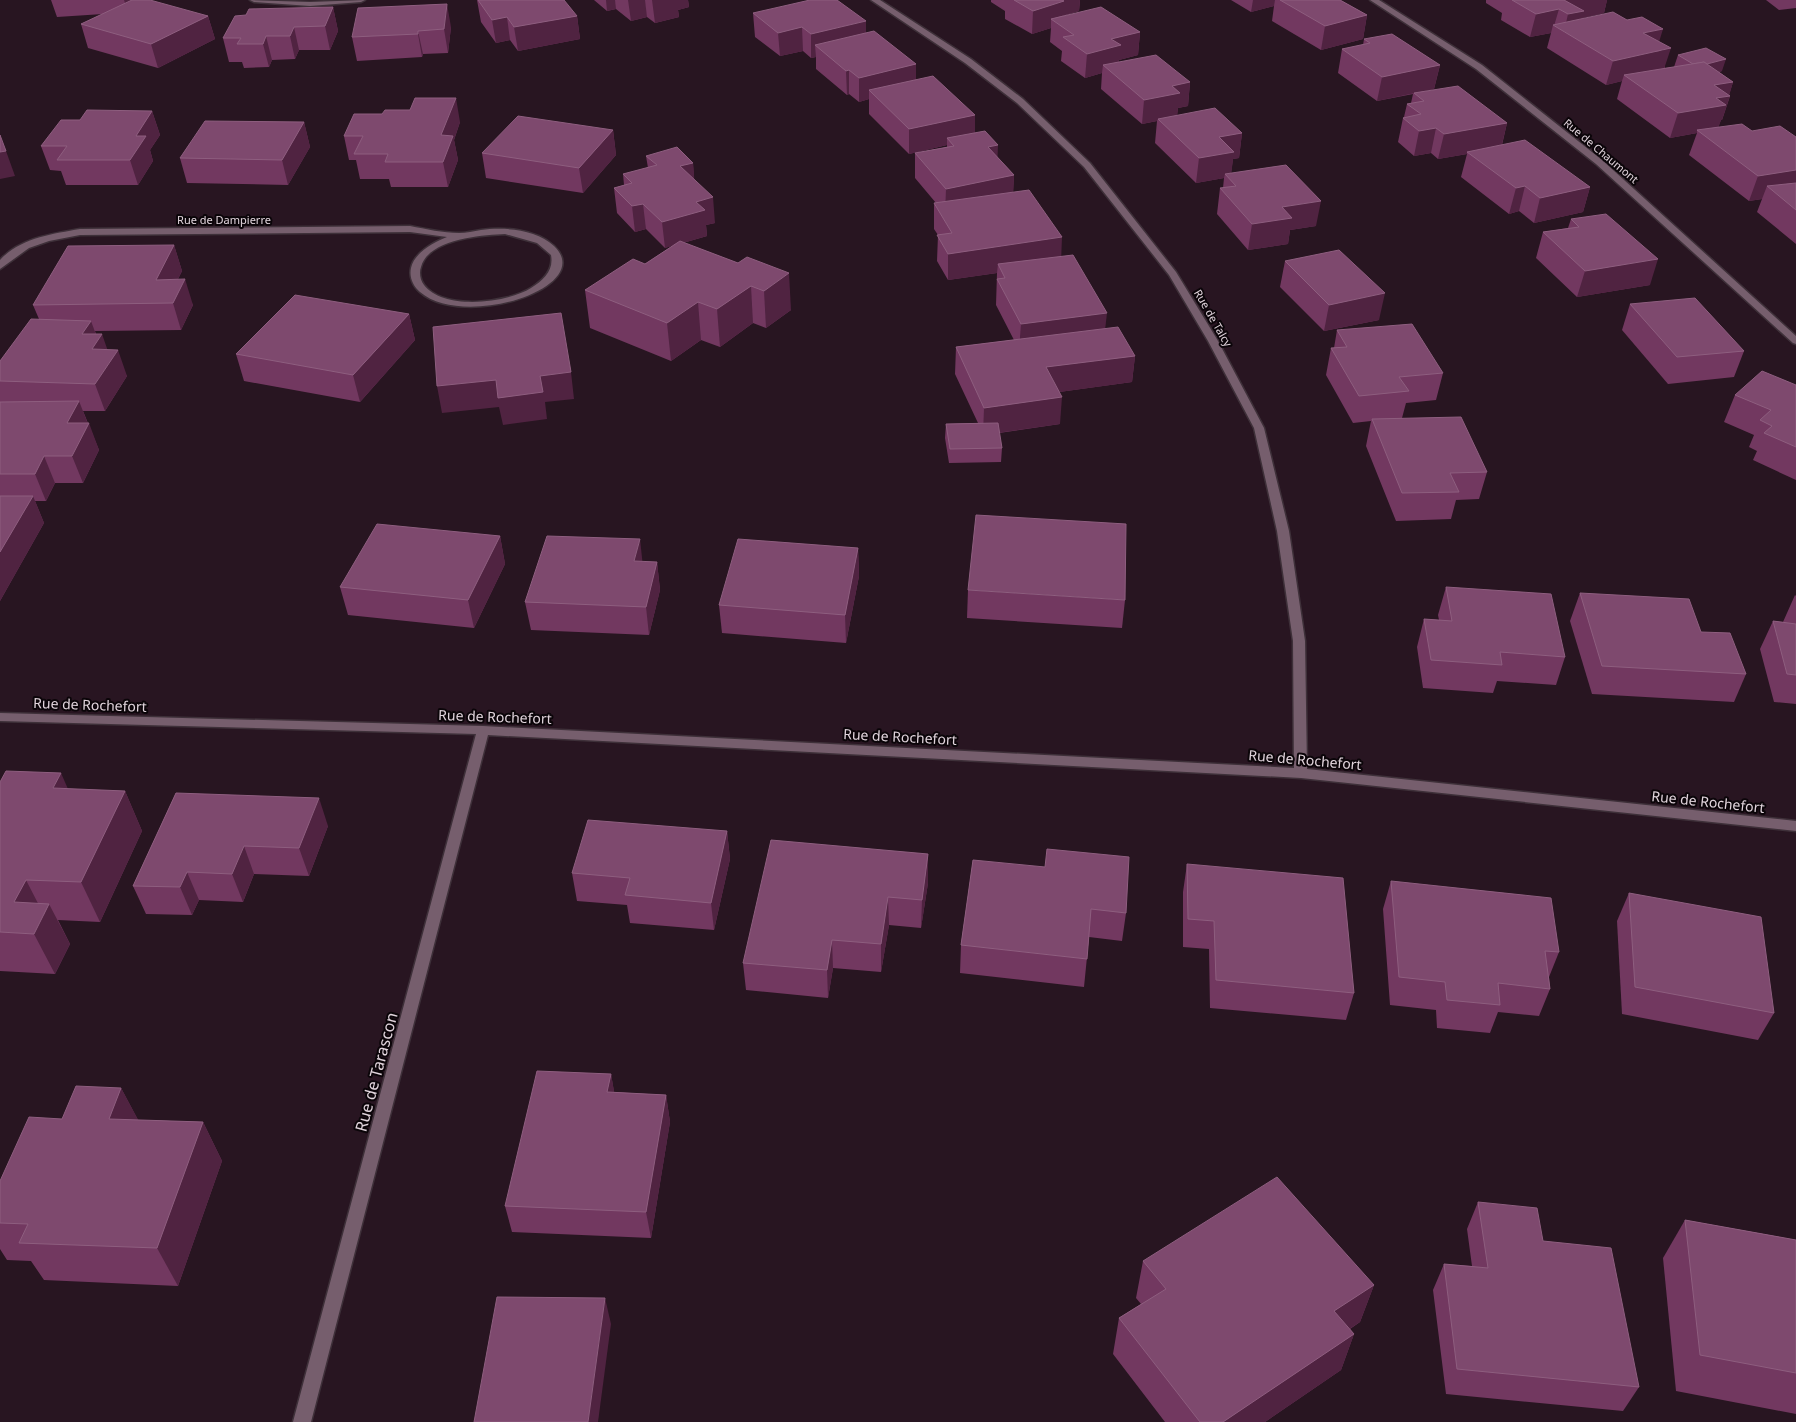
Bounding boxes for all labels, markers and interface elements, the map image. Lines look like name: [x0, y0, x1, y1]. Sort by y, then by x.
street label: Rue de Chaumont: [1561, 115, 1642, 186]
street label: Rue de Dampierre: [177, 212, 271, 227]
street label: Rue de Talcy: [1191, 286, 1236, 349]
street label: Rue de Rochefort: [33, 693, 147, 716]
street label: Rue de Rochefort: [438, 705, 552, 728]
street label: Rue de Rochefort: [843, 724, 957, 749]
street label: Rue de Rochefort: [1248, 745, 1362, 774]
street label: Rue de Rochefort: [1651, 786, 1766, 817]
street label: Rue de Tarascon: [349, 1010, 403, 1134]

